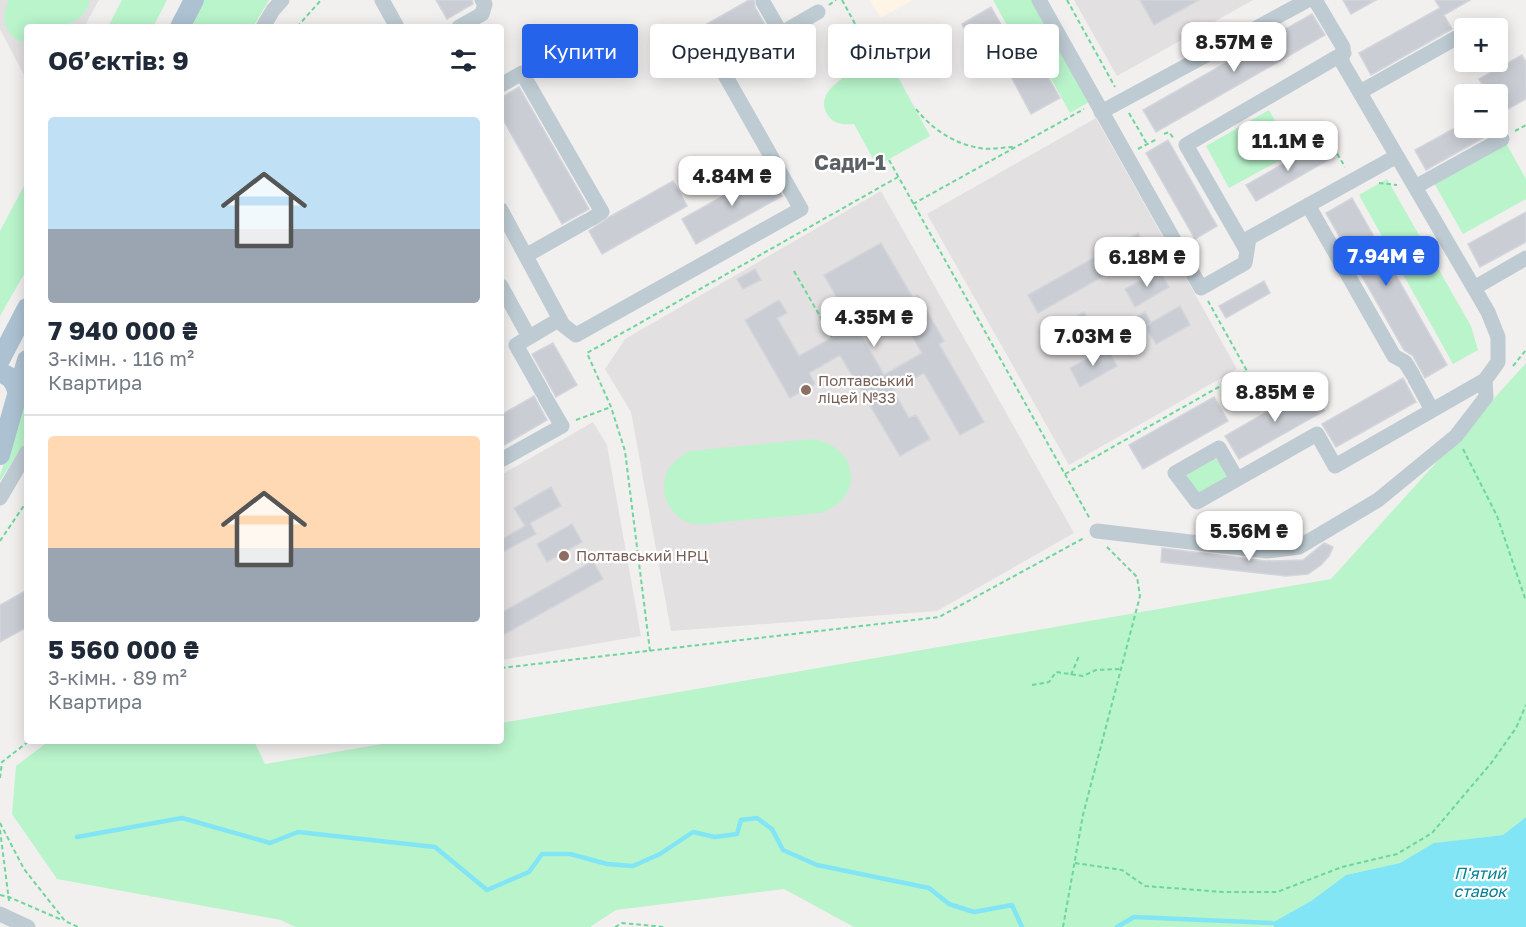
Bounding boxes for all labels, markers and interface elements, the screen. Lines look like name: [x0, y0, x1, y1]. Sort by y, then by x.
map controls: [1454, 18, 1508, 138]
button: +: [1454, 18, 1508, 72]
pin: 8.57M ₴: [1179, 22, 1289, 73]
chip: Купити: [522, 24, 638, 78]
chip: Орендувати: [650, 24, 816, 78]
chip: Фільтри: [828, 24, 952, 78]
chip: Нове: [964, 24, 1059, 78]
text: 8.57M ₴: [1195, 29, 1273, 53]
icon: filters: [447, 44, 480, 77]
text: Об’єктів: 9: [48, 45, 189, 76]
button: −: [1454, 84, 1508, 138]
pin: 11.1M ₴: [1233, 121, 1343, 172]
text: 11.1M ₴: [1252, 128, 1324, 152]
district label: Сади-1: [814, 149, 886, 175]
icon: home: [210, 156, 318, 264]
pin: 4.84M ₴: [677, 156, 787, 207]
text: 4.84M ₴: [692, 163, 772, 187]
pin: 7.94M ₴: [1331, 236, 1441, 287]
pin: 6.18M ₴: [1092, 237, 1202, 288]
text: 7.94M ₴: [1347, 243, 1425, 267]
text: 6.18M ₴: [1108, 244, 1186, 268]
pin: 4.35M ₴: [819, 297, 929, 348]
text: 4.35M ₴: [835, 304, 913, 328]
text: 7 940 000 ₴: [48, 315, 198, 346]
pin: 7.03M ₴: [1038, 316, 1148, 367]
text: 7.03M ₴: [1054, 323, 1132, 347]
text: 3-кімн. · 116 m²: [48, 346, 194, 370]
text: Квартира: [48, 370, 142, 394]
place label: Полтавський ліцей №33: [818, 371, 914, 406]
pin: 8.85M ₴: [1220, 372, 1330, 423]
text: 8.85M ₴: [1235, 379, 1315, 403]
marker: Полтавський ліцей №33: [799, 383, 813, 397]
icon: home: [210, 475, 318, 583]
pin: 5.56M ₴: [1194, 511, 1304, 562]
text: 5.56M ₴: [1210, 518, 1288, 542]
place label: Полтавський НРЦ: [576, 546, 709, 564]
marker: Полтавський НРЦ: [557, 549, 571, 563]
text: 5 560 000 ₴: [48, 634, 199, 665]
text: 3-кімн. · 89 m²: [48, 665, 187, 689]
text: Квартира: [48, 689, 142, 713]
water label: П'ятий ставок: [1453, 863, 1508, 901]

